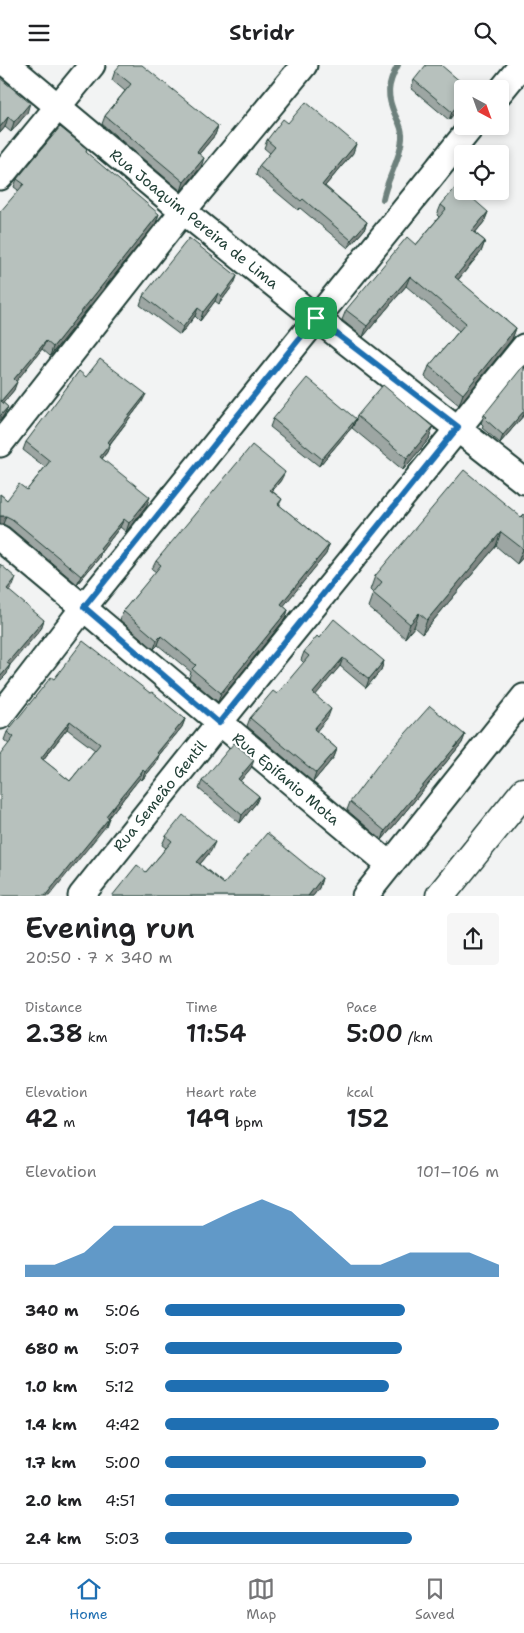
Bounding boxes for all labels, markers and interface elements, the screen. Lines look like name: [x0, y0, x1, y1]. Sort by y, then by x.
text: Stridr: [229, 18, 295, 47]
icon: menu: [25, 19, 53, 47]
icon: search: [471, 19, 499, 47]
north arrow: [454, 80, 509, 135]
map controls: [454, 80, 509, 200]
street label: Rua Joaquim Pereira de Lima: [105, 145, 283, 294]
button: locate: [454, 145, 509, 200]
pin: [295, 297, 337, 339]
icon: arrive: [302, 304, 330, 332]
street label: Rua Epifanio Mota: [228, 728, 344, 830]
street label: Rua Semeão Gentil: [109, 736, 211, 856]
text: Evening run: [25, 909, 195, 947]
button: share: [447, 913, 499, 965]
text: 20:50 · 7 × 340 m: [25, 947, 172, 968]
text: Distance: [25, 998, 82, 1016]
text: Time: [186, 998, 218, 1016]
text: Pace: [346, 998, 377, 1016]
text: 2.38: [25, 1016, 83, 1050]
text: 11:54: [186, 1016, 246, 1050]
text: 5:00: [346, 1016, 403, 1050]
text: km: [83, 1028, 108, 1046]
text: /km: [403, 1028, 433, 1046]
text: Elevation: [25, 1083, 88, 1101]
text: Heart rate: [186, 1083, 257, 1101]
text: kcal: [346, 1083, 374, 1101]
text: 42: [25, 1101, 59, 1135]
text: 149: [186, 1101, 230, 1135]
text: 152: [346, 1101, 389, 1135]
text: m: [59, 1113, 75, 1131]
text: bpm: [230, 1113, 263, 1131]
text: Elevation: [25, 1161, 97, 1182]
text: 101–106 m: [417, 1161, 499, 1182]
text: 340 m: [25, 1300, 79, 1321]
text: 5:06: [105, 1300, 140, 1321]
text: 680 m: [25, 1338, 78, 1359]
text: 5:07: [105, 1338, 140, 1359]
text: 1.0 km: [25, 1376, 77, 1397]
text: 5:12: [105, 1376, 135, 1397]
text: 1.4 km: [25, 1414, 77, 1435]
text: 4:42: [105, 1414, 140, 1435]
text: 1.7 km: [25, 1452, 76, 1473]
text: 5:00: [105, 1452, 140, 1473]
text: 2.0 km: [25, 1490, 82, 1511]
text: 4:51: [105, 1490, 135, 1511]
text: 2.4 km: [25, 1528, 81, 1549]
text: 5:03: [105, 1528, 140, 1549]
tab: Home: [69, 1575, 108, 1623]
tab: Map: [246, 1575, 276, 1623]
tab: Saved: [415, 1575, 455, 1623]

